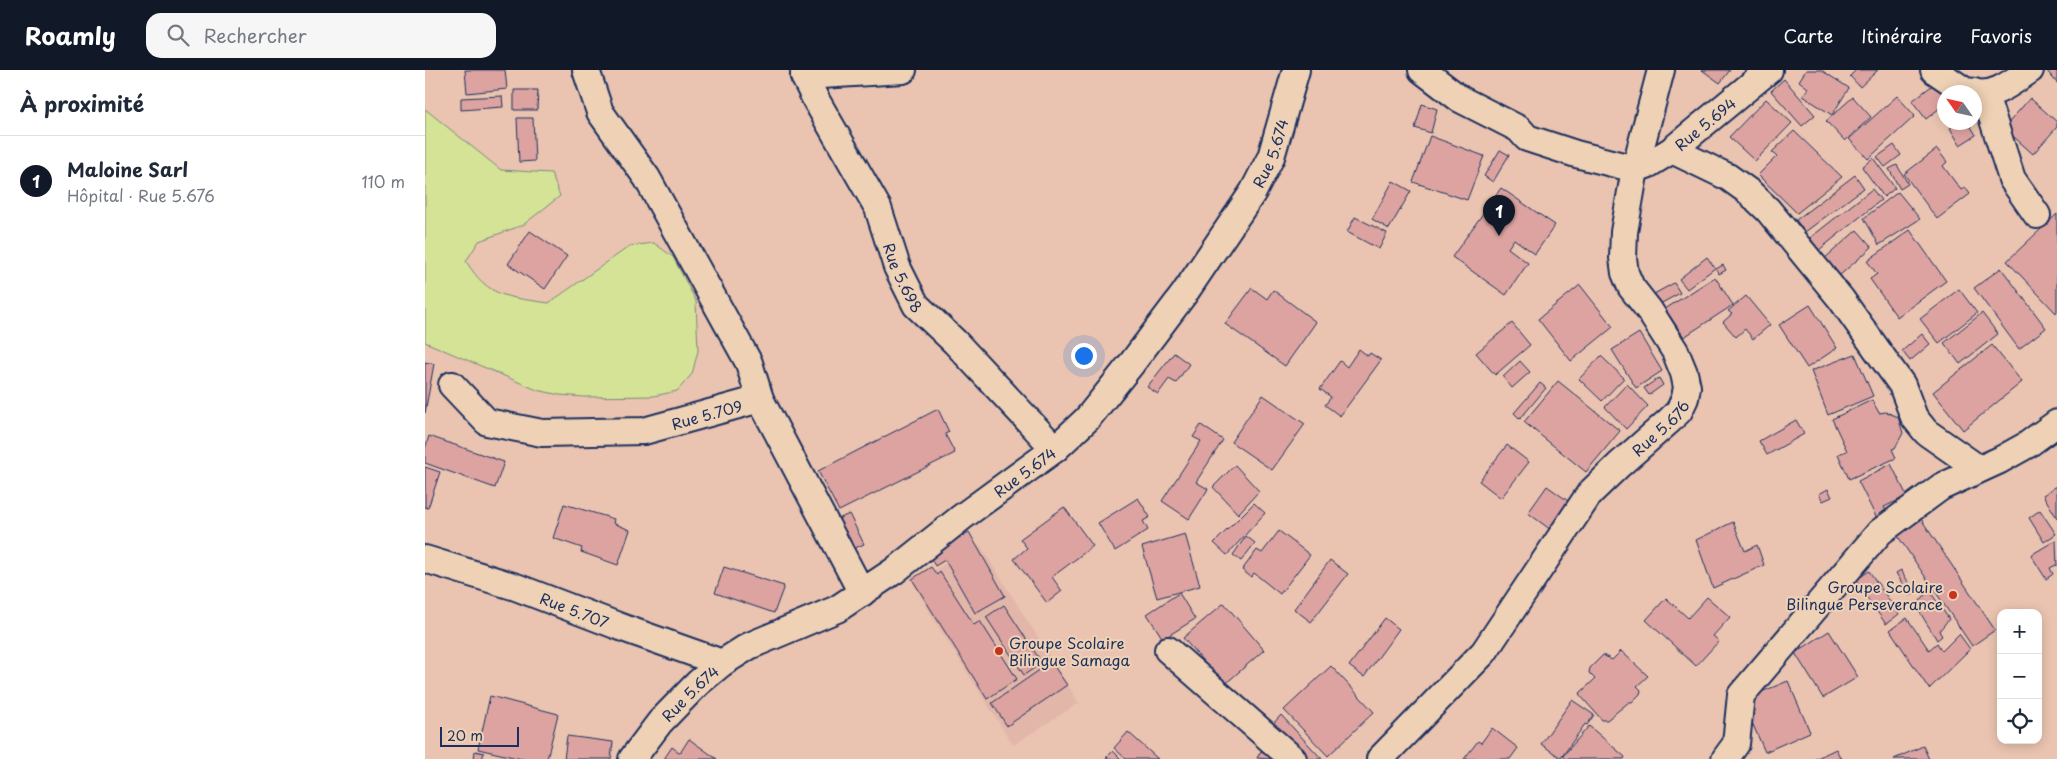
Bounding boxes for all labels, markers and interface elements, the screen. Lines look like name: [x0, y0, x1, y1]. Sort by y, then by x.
search box: [146, 13, 496, 58]
text: Roamly: [25, 17, 116, 53]
icon: search: [164, 21, 192, 49]
text: Rechercher: [204, 21, 307, 49]
text: Carte: [1783, 22, 1833, 49]
text: Itinéraire: [1861, 22, 1942, 49]
text: Favoris: [1970, 22, 2032, 49]
north arrow: [1937, 85, 1982, 130]
text: À proximité: [20, 87, 144, 119]
street label: Rue 5.694: [1669, 91, 1740, 155]
street label: Rue 5.674: [1246, 116, 1293, 191]
text: Maloine Sarl: [67, 155, 188, 183]
text: 1: [32, 169, 40, 193]
text: 110 m: [362, 169, 405, 193]
text: Hôpital · Rue 5.676: [67, 183, 215, 207]
pin: 1: [1483, 195, 1515, 236]
street label: Rue 5.698: [878, 240, 928, 317]
your location: [1071, 343, 1097, 369]
street label: Rue 5.709: [668, 393, 745, 434]
street label: Rue 5.676: [1626, 397, 1694, 461]
street label: Rue 5.674: [988, 441, 1060, 502]
place label: Groupe Scolaire Bilingue Perseverance: [1786, 575, 1943, 615]
street label: Rue 5.707: [537, 586, 613, 633]
marker: Groupe Scolaire Bilingue Perseverance: [1947, 589, 1959, 601]
map controls: [1997, 609, 2042, 744]
button: +: [1997, 609, 2042, 654]
place label: Groupe Scolaire Bilingue Samaga: [1009, 631, 1130, 671]
marker: Groupe Scolaire Bilingue Samaga: [993, 645, 1005, 657]
button: −: [1997, 654, 2042, 699]
street label: Rue 5.674: [656, 659, 723, 726]
button: locate: [1997, 699, 2042, 744]
scale bar: [440, 724, 519, 747]
text: 20 m: [447, 725, 483, 746]

